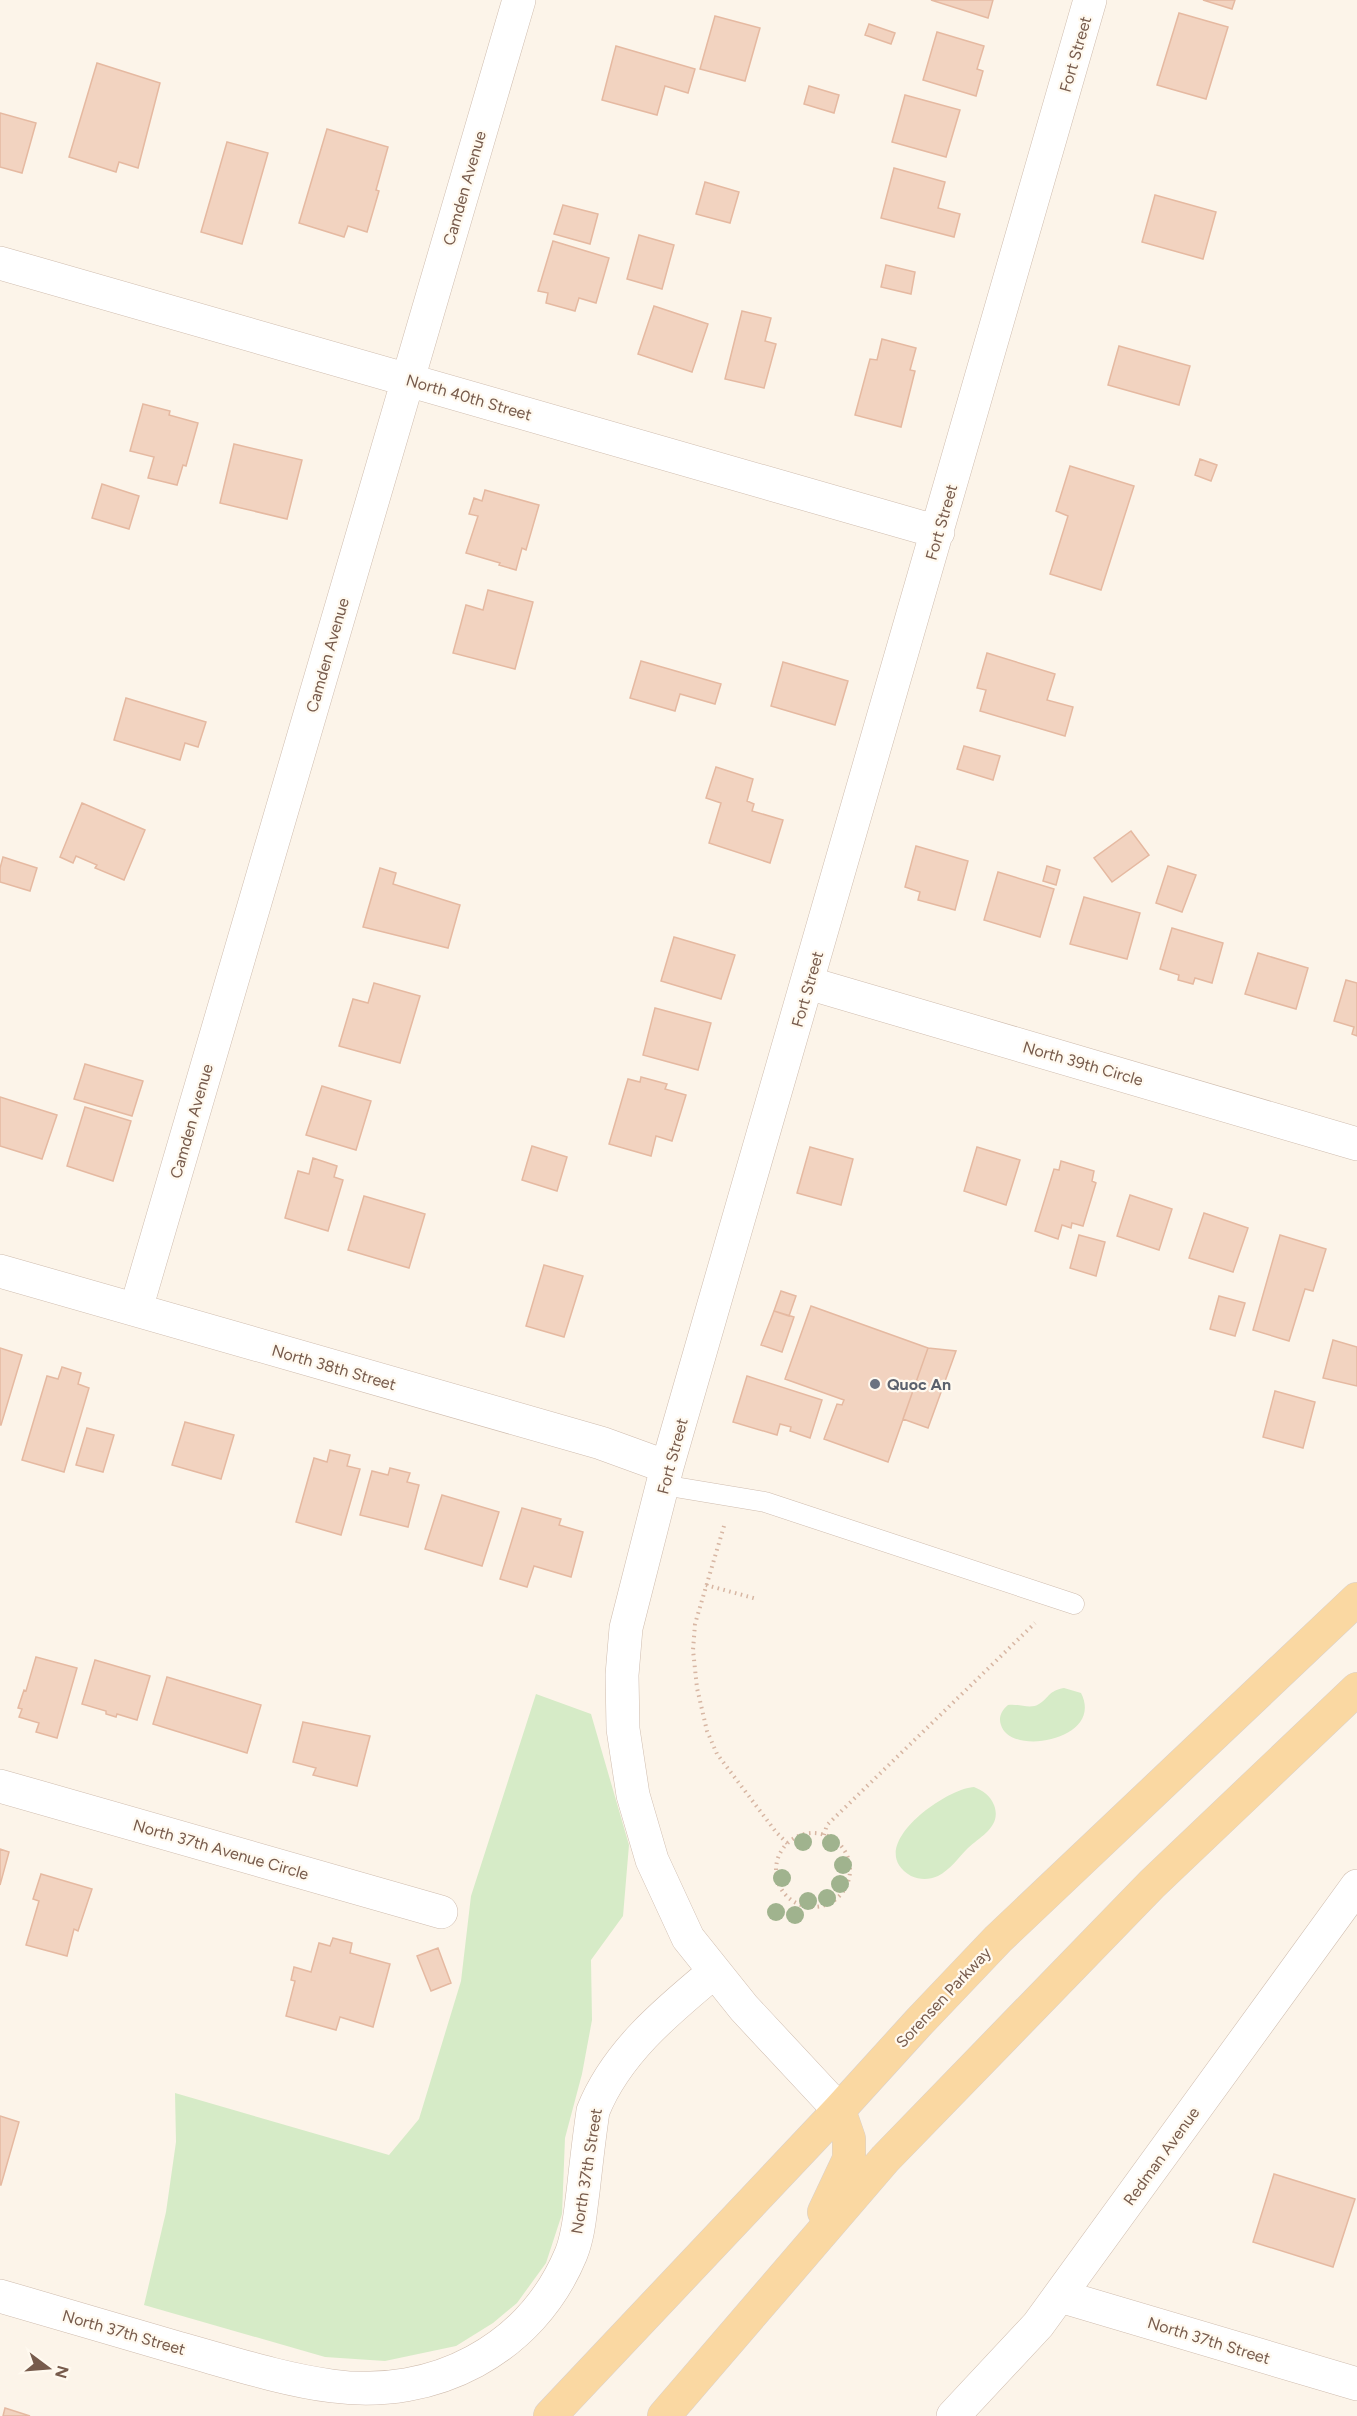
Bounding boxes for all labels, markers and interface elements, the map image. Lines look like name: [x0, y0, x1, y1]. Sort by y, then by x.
street label: Fort Street: [1056, 14, 1095, 94]
street label: Camden Avenue: [439, 128, 490, 248]
street label: North 40th Street: [404, 370, 534, 425]
street label: Fort Street: [922, 482, 961, 562]
street label: Camden Avenue: [302, 595, 353, 715]
street label: Fort Street: [788, 949, 827, 1029]
street label: North 39th Circle: [1021, 1037, 1145, 1090]
street label: Camden Avenue: [166, 1061, 217, 1181]
street label: North 38th Street: [270, 1341, 398, 1394]
place label: Quoc An: [887, 1375, 951, 1394]
marker: Quoc An: [868, 1377, 882, 1391]
street label: Fort Street: [653, 1416, 692, 1496]
street label: North 37th Avenue Circle: [131, 1815, 311, 1884]
street label: Sorensen Parkway: [892, 1943, 995, 2052]
street label: Redman Avenue: [1119, 2103, 1204, 2209]
street label: North 37th Street: [567, 2107, 606, 2235]
street label: North 37th Street: [60, 2306, 188, 2359]
street label: North 37th Street: [1145, 2313, 1272, 2368]
north arrow: [18, 2338, 78, 2398]
text: N: [51, 2363, 73, 2381]

